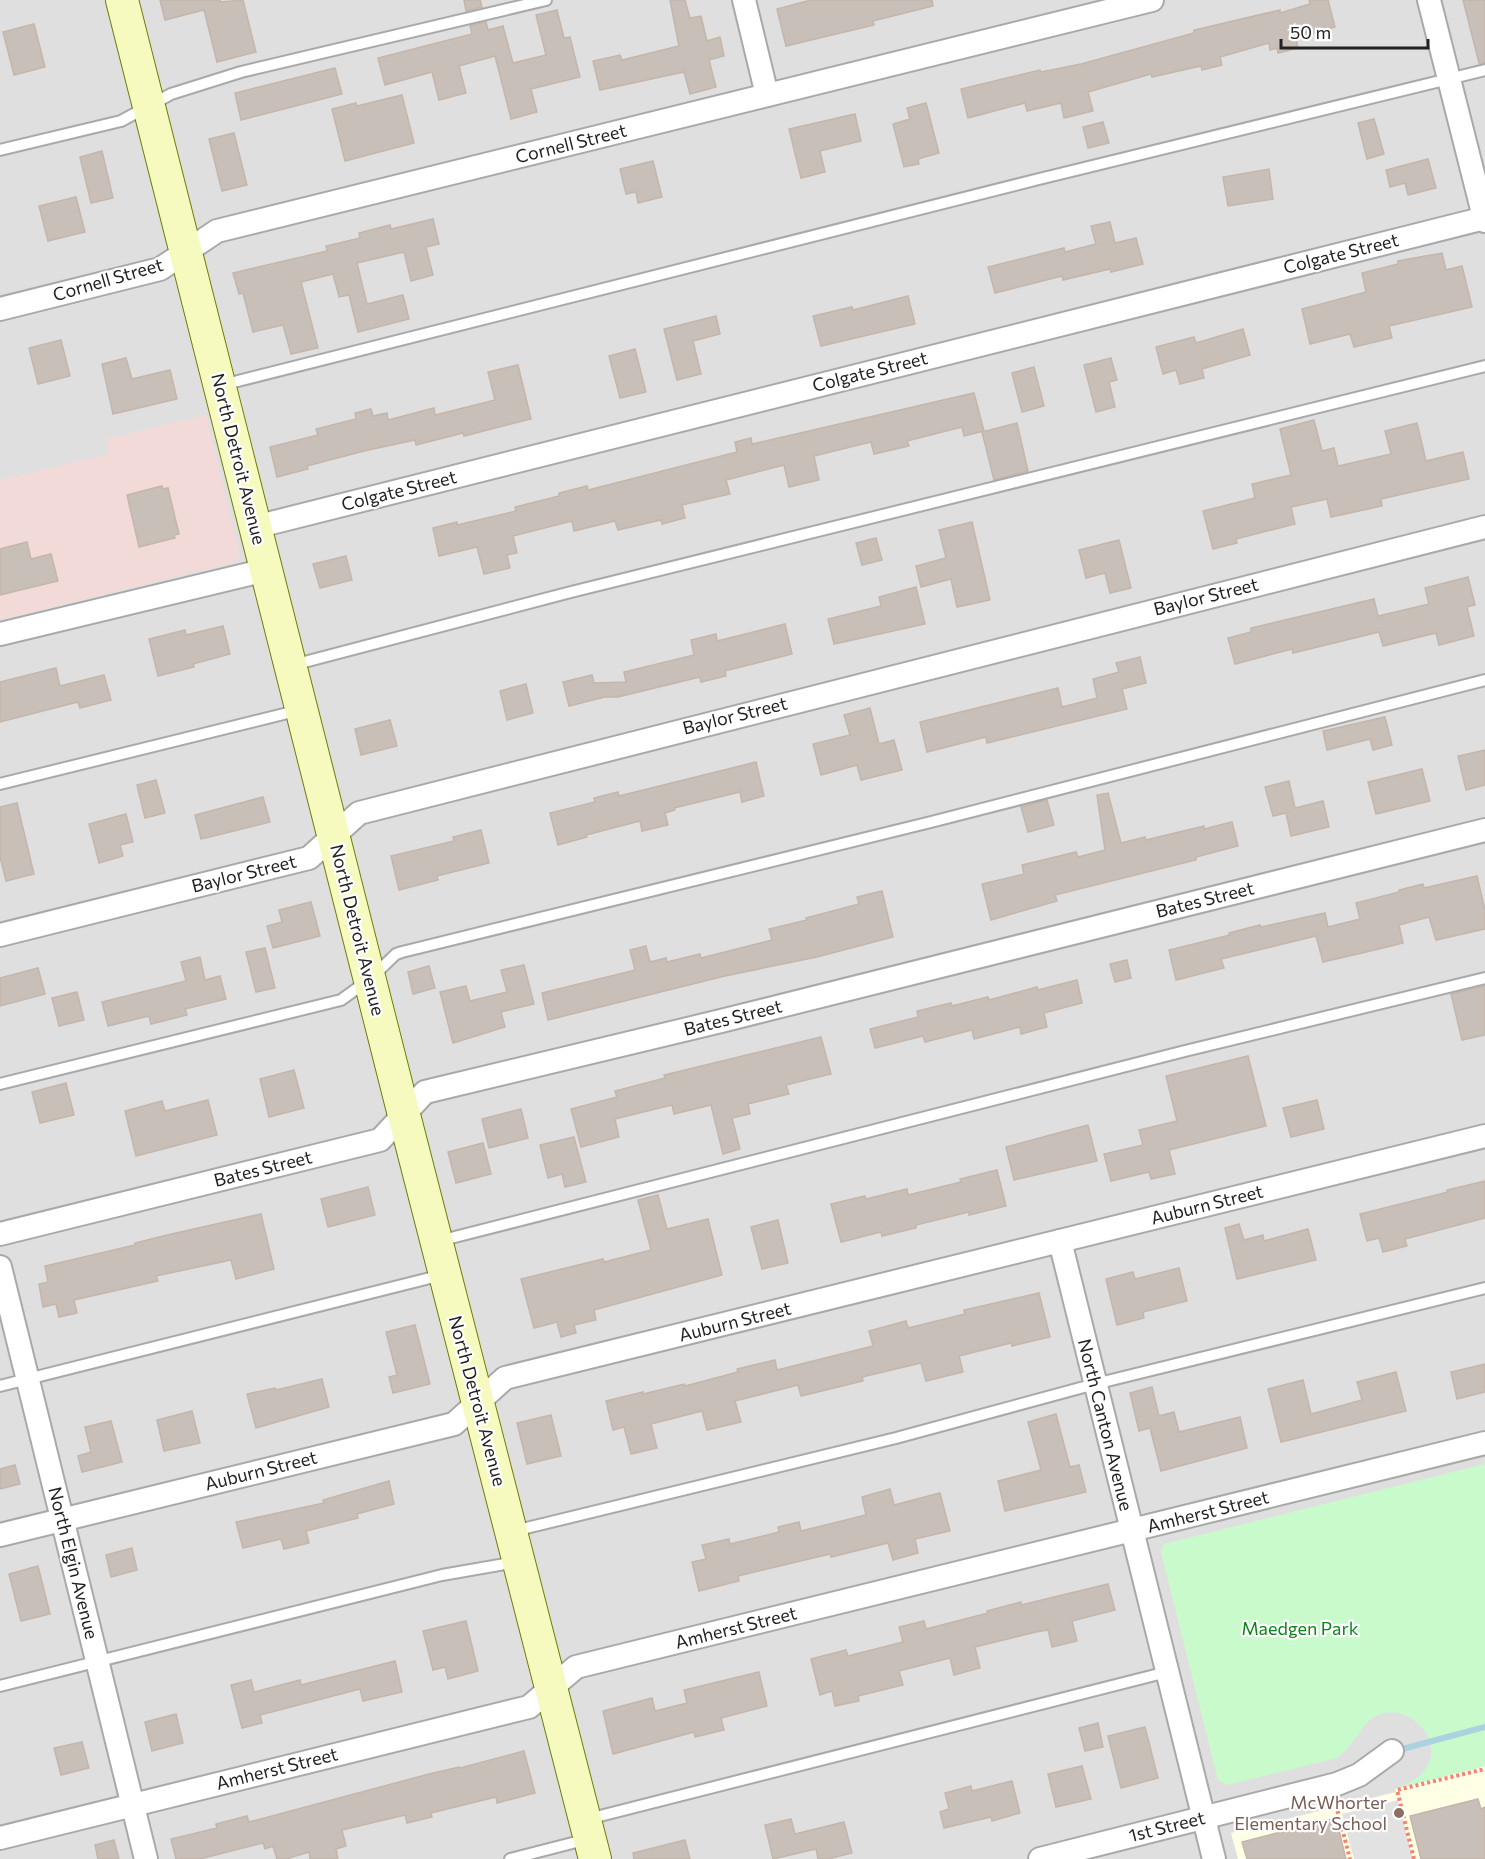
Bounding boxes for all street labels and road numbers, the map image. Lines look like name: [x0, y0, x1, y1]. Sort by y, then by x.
street label: Cornell Street: [513, 119, 629, 167]
street label: Colgate Street: [1281, 228, 1401, 278]
street label: Cornell Street: [50, 253, 165, 305]
street label: Colgate Street: [810, 346, 930, 396]
street label: North Detroit Avenue: [207, 371, 271, 547]
street label: Colgate Street: [339, 465, 459, 515]
street label: Baylor Street: [1151, 572, 1260, 620]
street label: Baylor Street: [680, 691, 789, 739]
street label: North Detroit Avenue: [326, 842, 390, 1018]
street label: Baylor Street: [189, 849, 298, 897]
street label: Bates Street: [1153, 876, 1256, 922]
street label: Bates Street: [681, 994, 784, 1040]
street label: Bates Street: [211, 1145, 314, 1191]
street label: Auburn Street: [1148, 1179, 1265, 1229]
street label: Auburn Street: [676, 1296, 793, 1346]
street label: North Detroit Avenue: [445, 1313, 511, 1488]
street label: North Canton Avenue: [1074, 1336, 1138, 1513]
street label: Auburn Street: [202, 1445, 319, 1495]
street label: North Elgin Avenue: [44, 1484, 104, 1641]
street label: Amherst Street: [1145, 1485, 1271, 1537]
street label: Amherst Street: [673, 1601, 799, 1653]
street label: Amherst Street: [214, 1742, 340, 1794]
street label: 1st Street: [1126, 1806, 1207, 1846]

